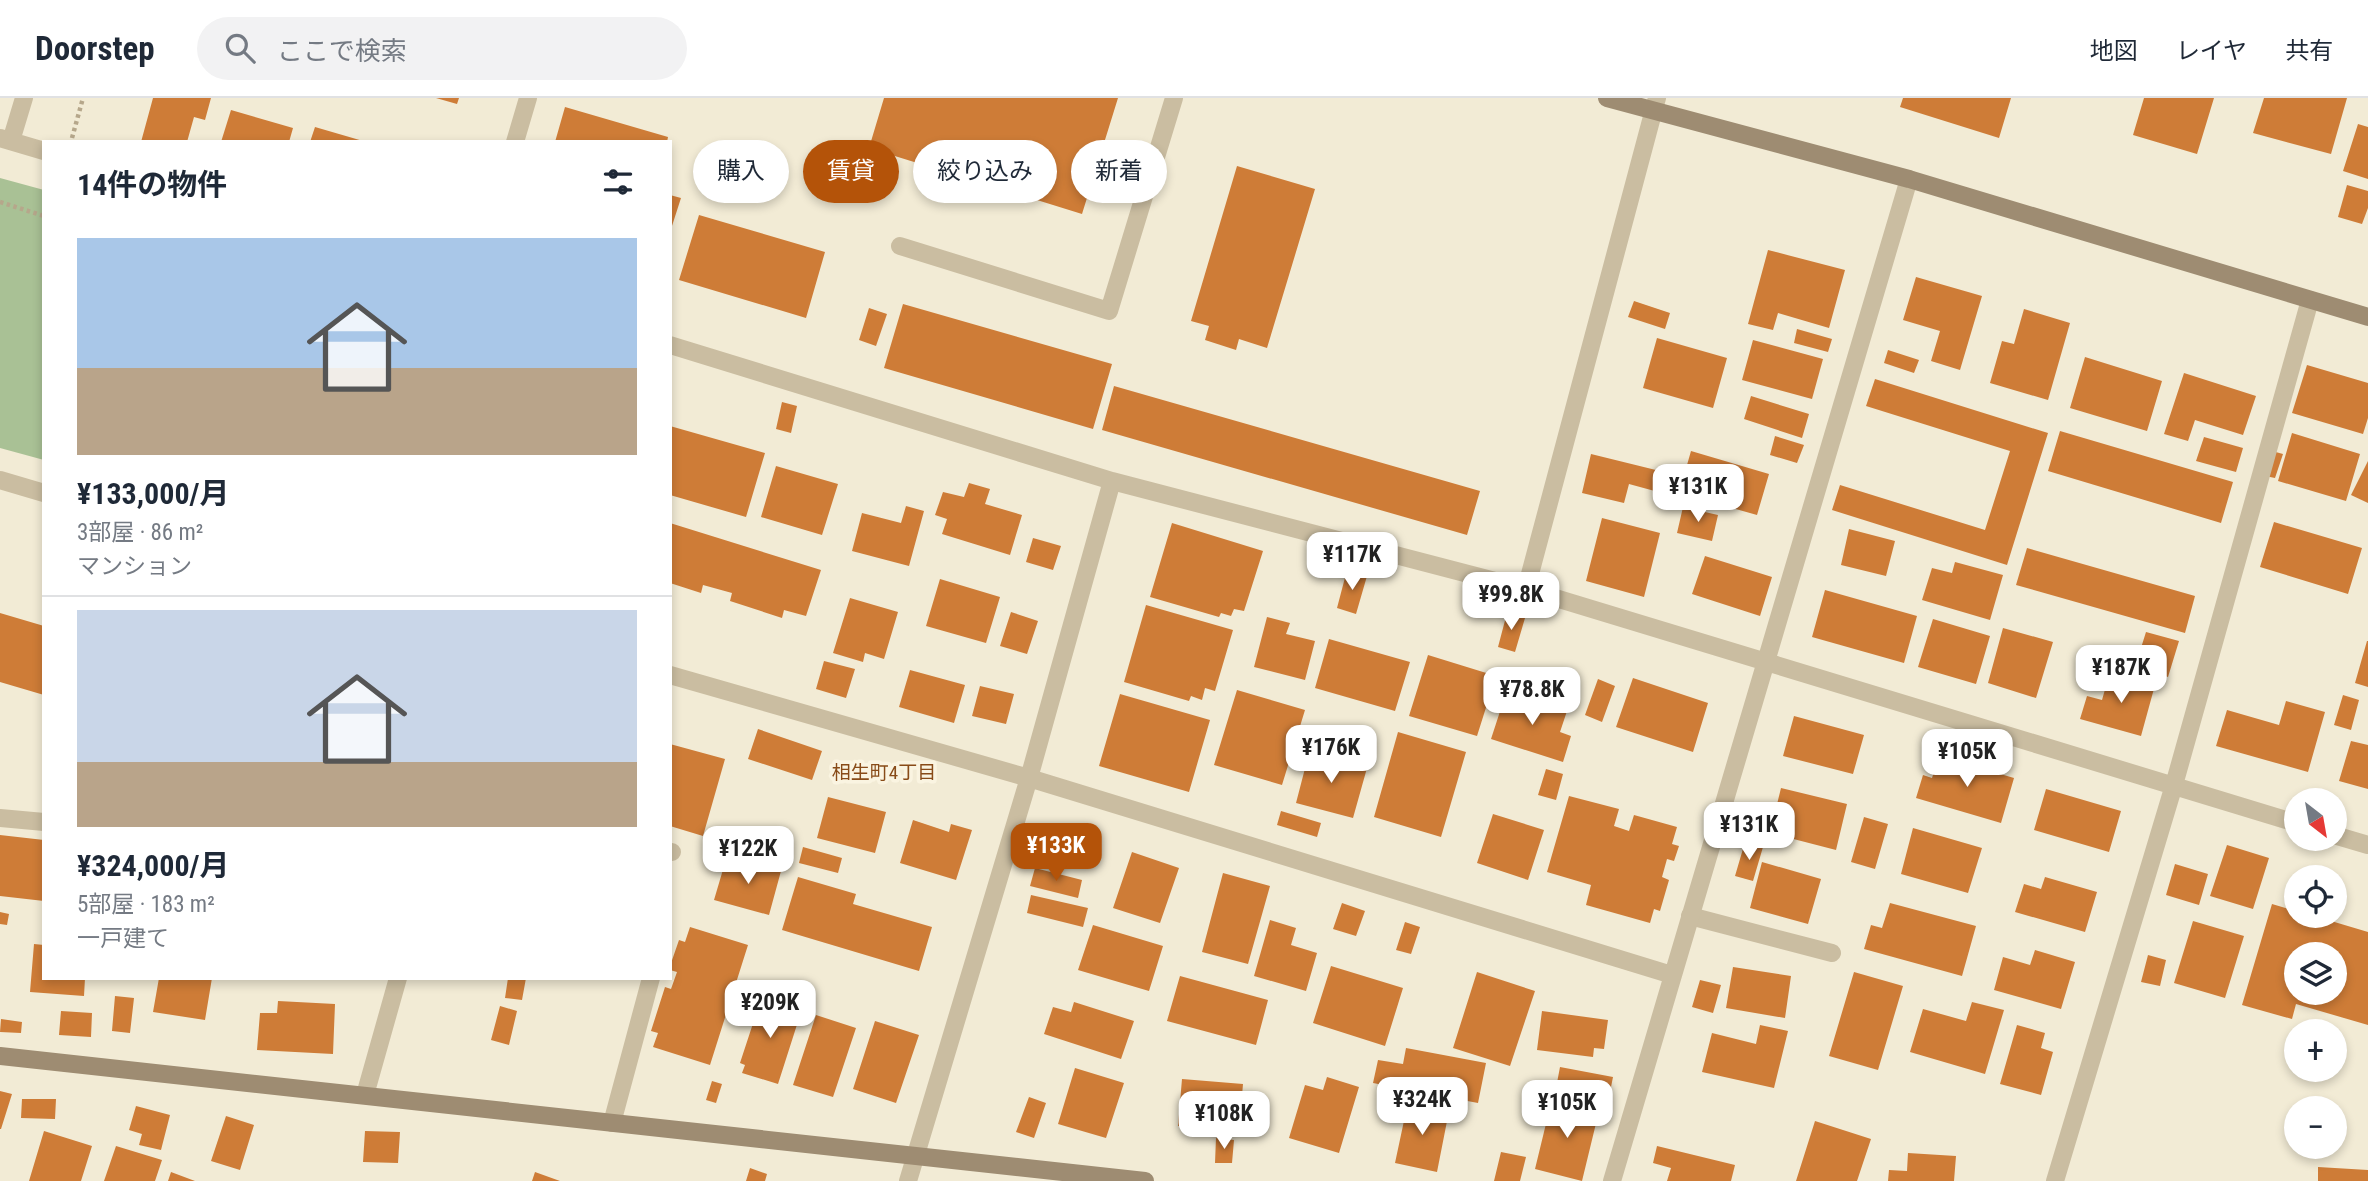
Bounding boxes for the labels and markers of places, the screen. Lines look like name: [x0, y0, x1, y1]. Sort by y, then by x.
pin: ¥131K: [1649, 464, 1747, 524]
pin: ¥117K: [1303, 532, 1401, 592]
pin: ¥99.8K: [1454, 573, 1568, 632]
pin: ¥187K: [2072, 646, 2170, 705]
pin: ¥78.8K: [1475, 668, 1589, 727]
pin: ¥176K: [1282, 726, 1380, 785]
pin: ¥105K: [1918, 730, 2016, 789]
pin: ¥131K: [1700, 802, 1798, 862]
pin: ¥133K: [1007, 824, 1105, 883]
pin: ¥122K: [699, 826, 797, 886]
pin: ¥209K: [721, 981, 819, 1040]
pin: ¥324K: [1373, 1077, 1471, 1137]
pin: ¥105K: [1518, 1080, 1616, 1140]
pin: ¥108K: [1175, 1091, 1273, 1151]

